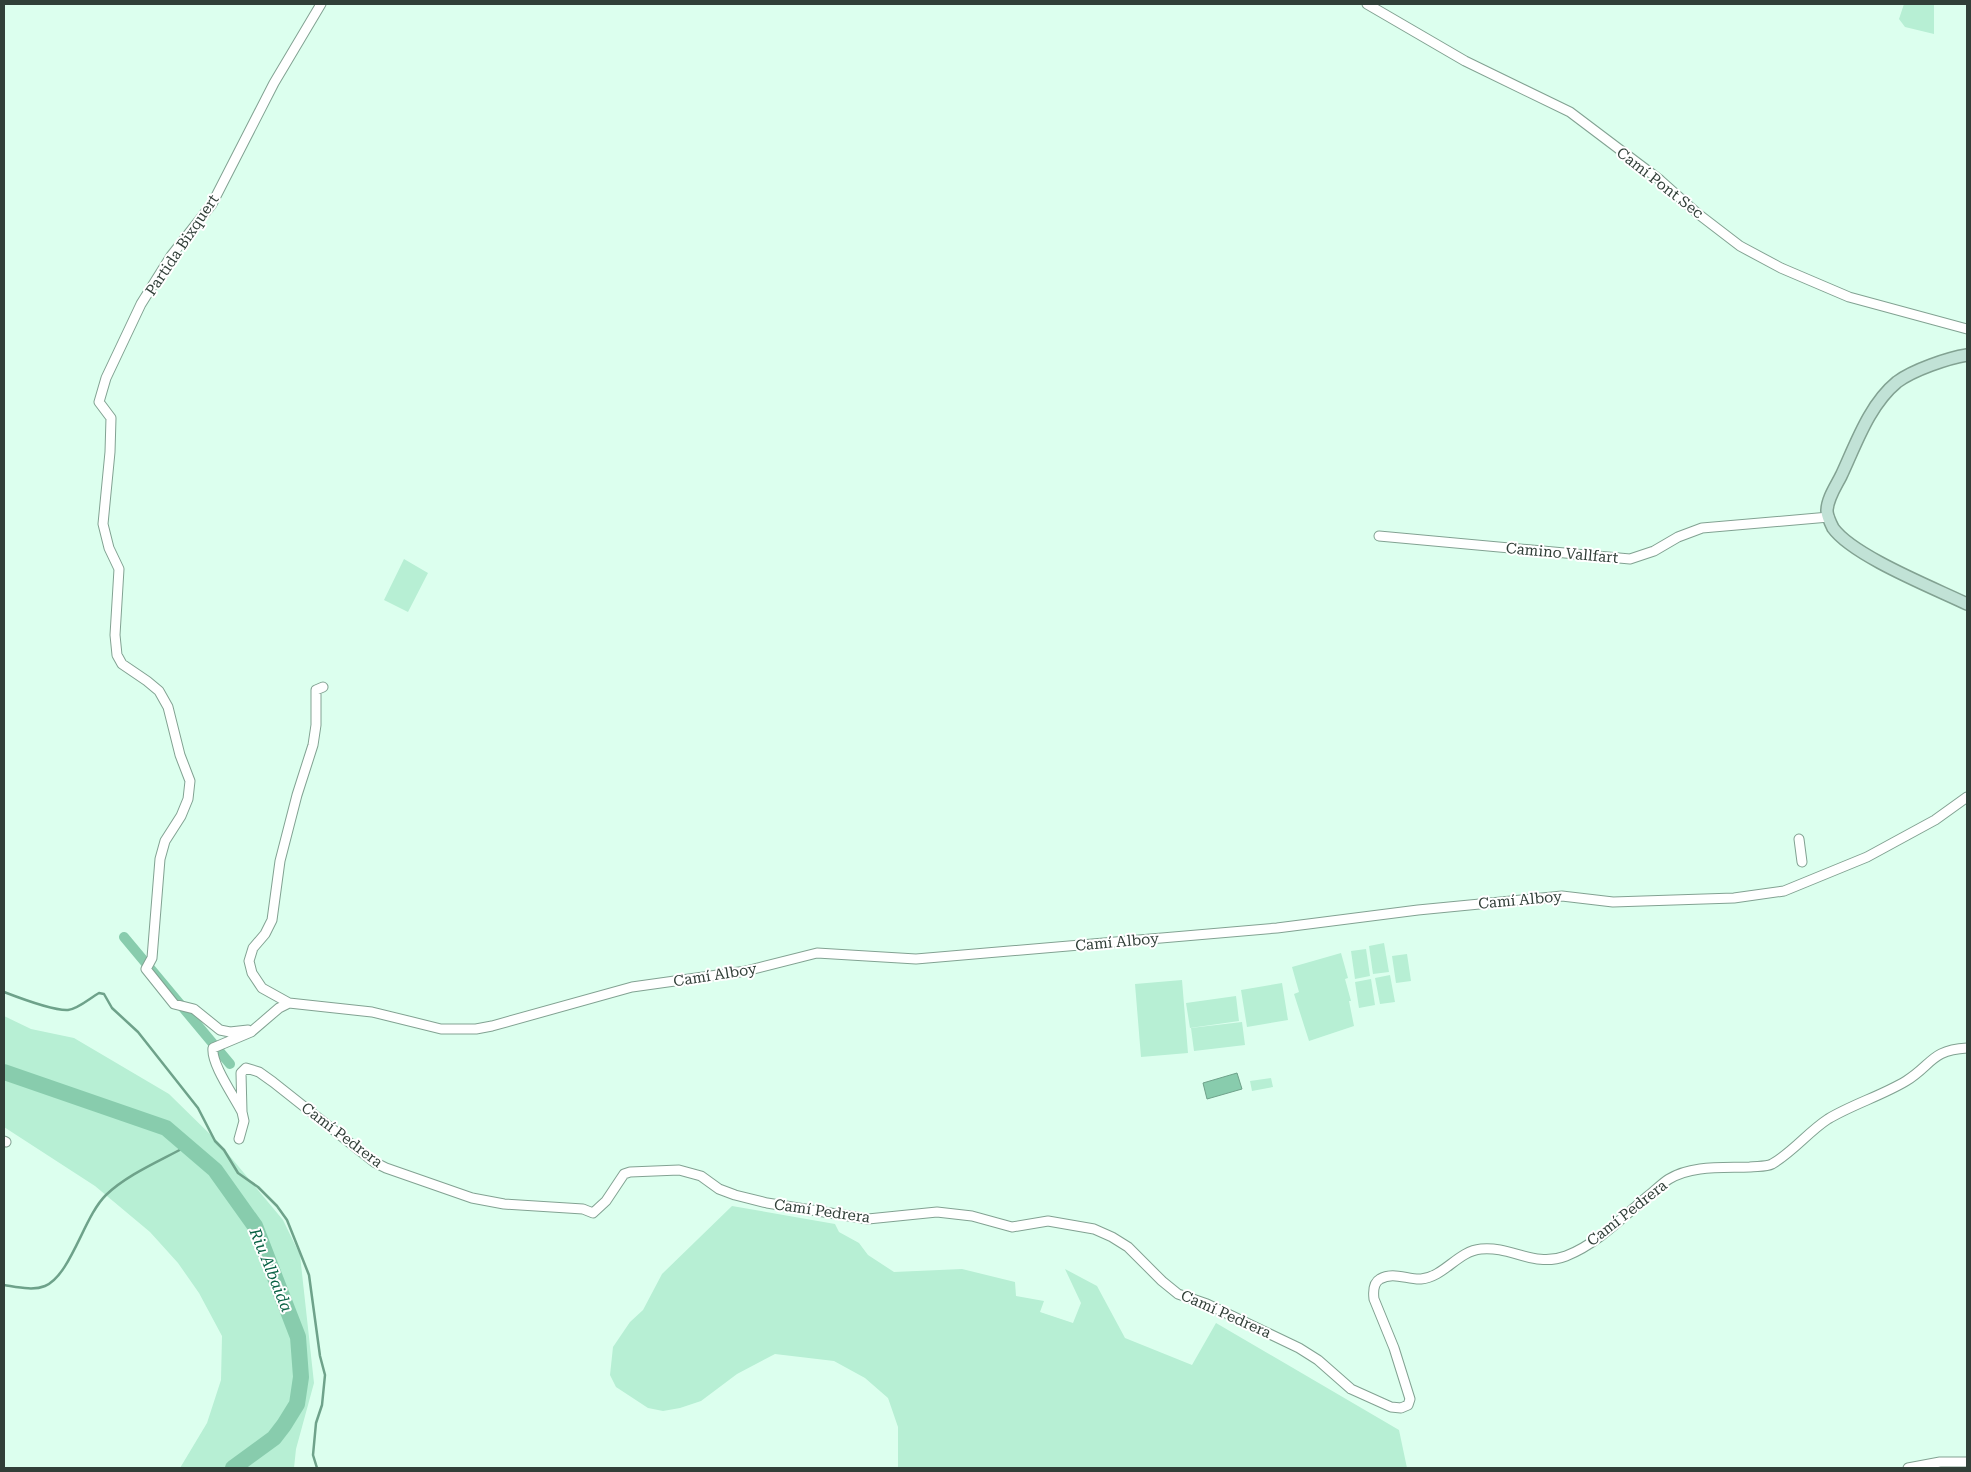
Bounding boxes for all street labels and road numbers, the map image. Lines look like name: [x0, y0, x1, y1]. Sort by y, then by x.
street label: Camí Pont Sec: [1613, 144, 1707, 222]
street label: Partida Bixquert: [142, 191, 223, 299]
street label: Camino Vallfart: [1505, 539, 1619, 567]
street label: Camí Alboy: [1477, 887, 1563, 913]
street label: Camí Alboy: [1074, 929, 1160, 955]
street label: Camí Alboy: [672, 960, 758, 990]
street label: Camí Pedrera: [298, 1099, 386, 1171]
street label: Camí Pedrera: [1583, 1176, 1671, 1250]
street label: Camí Pedrera: [773, 1195, 871, 1227]
street label: Camí Pedrera: [1178, 1286, 1274, 1342]

